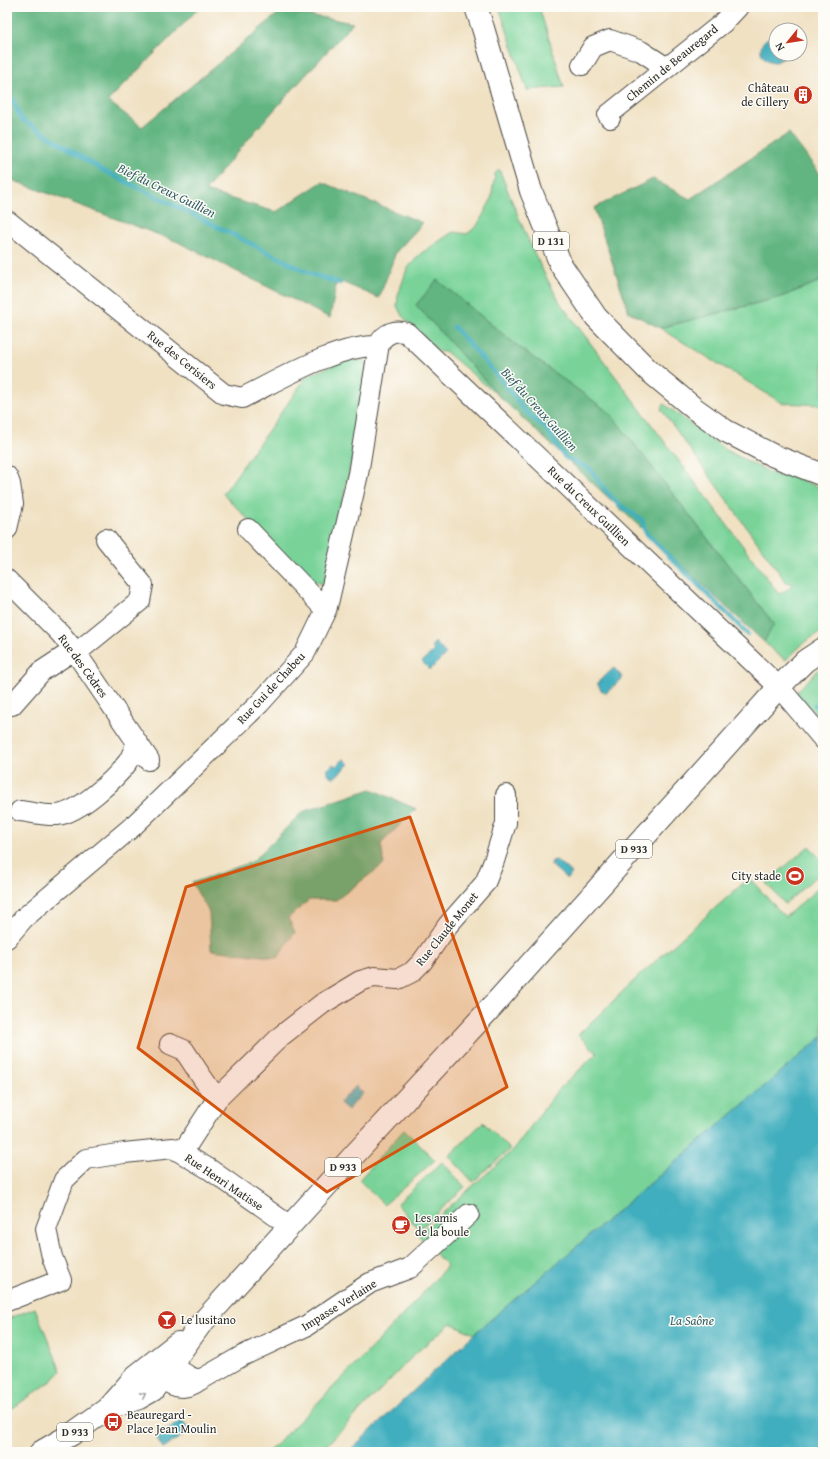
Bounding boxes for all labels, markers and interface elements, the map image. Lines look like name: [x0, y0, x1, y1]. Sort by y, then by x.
street label: Chemin de Beauregard: [622, 20, 722, 105]
north arrow: [768, 22, 808, 62]
text: N: [770, 39, 788, 54]
place label: Château de Cillery: [741, 79, 790, 110]
building icon: Château de Cillery: [792, 84, 814, 106]
water label: Bief du Creux Guillien: [114, 158, 219, 223]
road number: D 131: [533, 232, 569, 250]
street label: Rue des Cerisiers: [144, 326, 221, 393]
water label: Bief du Creux Guillien: [496, 363, 583, 456]
street label: Rue du Creux Guillien: [544, 462, 635, 550]
street label: Rue des Cèdres: [55, 630, 112, 701]
street label: Rue Gui de Chabeu: [233, 647, 309, 728]
road number: D 933: [616, 840, 652, 858]
sports icon: City stade: [784, 865, 806, 887]
place label: City stade: [732, 867, 781, 884]
street label: Rue Claude Monet: [411, 887, 482, 969]
street label: Rue Henri Matisse: [182, 1149, 267, 1214]
road number: D 933: [325, 1158, 361, 1176]
place label: Les amis de la boule: [415, 1209, 470, 1240]
cafe icon: Les amis de la boule: [390, 1214, 412, 1236]
street label: Impasse Verlaine: [298, 1274, 380, 1335]
bar icon: Le lusitano: [156, 1309, 178, 1331]
place label: Le lusitano: [181, 1311, 236, 1328]
water label: La Saône: [669, 1311, 714, 1330]
one-way arrow: [139, 1392, 147, 1400]
place label: Beauregard - Place Jean Moulin: [127, 1406, 217, 1437]
bus stop icon: Beauregard - Place Jean Moulin: [102, 1411, 124, 1433]
road number: D 933: [57, 1423, 93, 1441]

